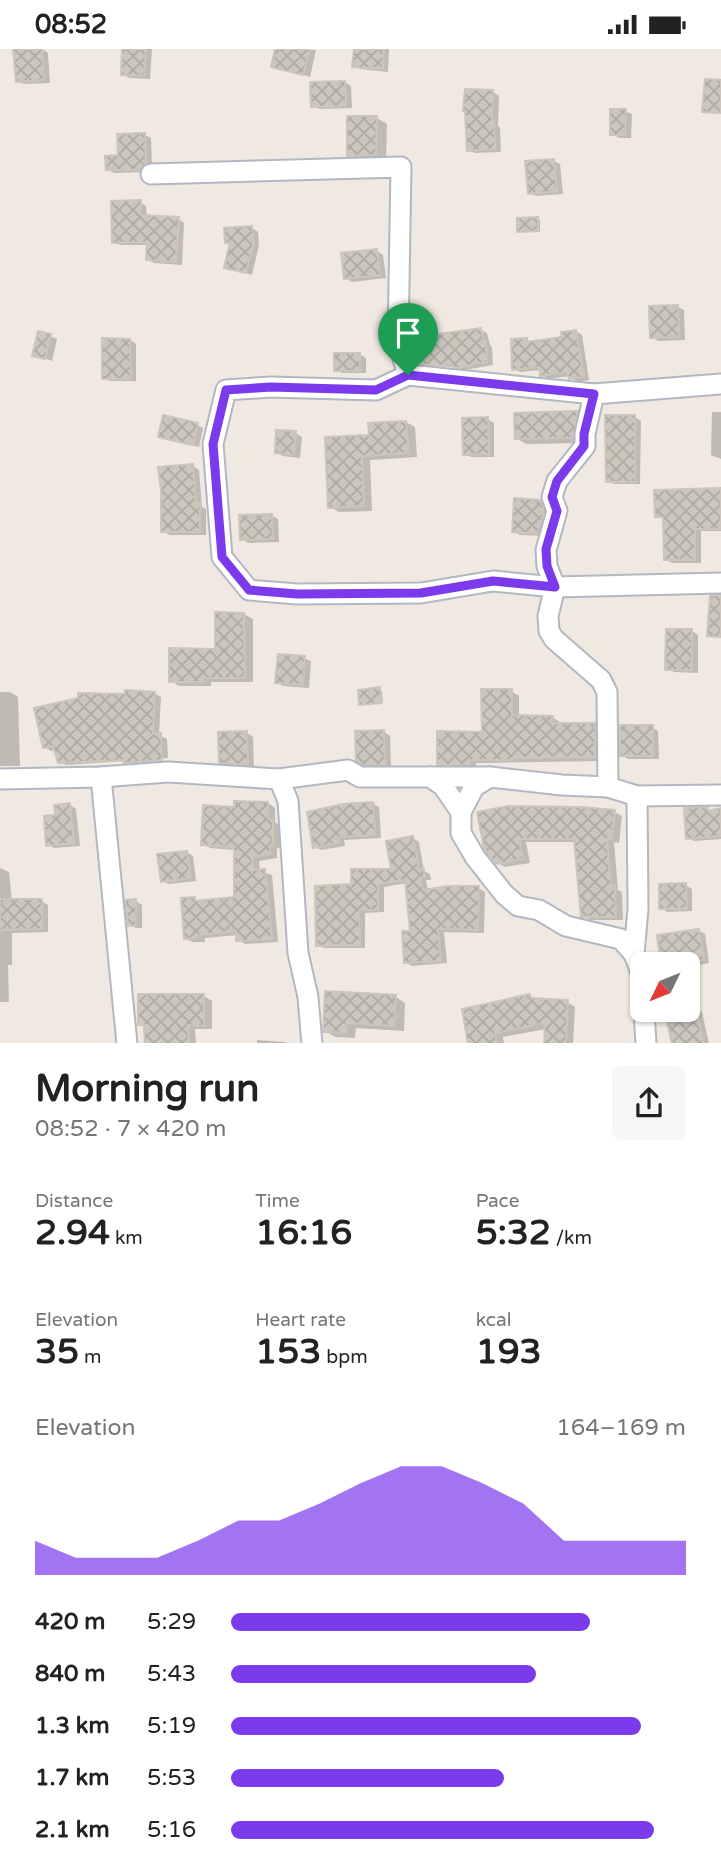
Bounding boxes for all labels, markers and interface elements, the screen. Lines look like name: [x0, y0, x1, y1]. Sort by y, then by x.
text: 08:52: [35, 9, 107, 40]
pin: [378, 303, 438, 375]
icon: arrive: [389, 314, 427, 352]
north arrow: [630, 952, 700, 1022]
map controls: [630, 952, 700, 1022]
text: Morning run: [35, 1066, 259, 1112]
button: share: [612, 1066, 686, 1140]
text: 08:52 · 7 × 420 m: [35, 1115, 226, 1143]
text: Distance: [35, 1190, 113, 1212]
text: Time: [255, 1190, 300, 1212]
text: Pace: [476, 1190, 519, 1212]
text: 2.94: [35, 1212, 110, 1254]
text: 16:16: [255, 1212, 352, 1254]
text: 5:32: [476, 1212, 551, 1254]
text: km: [110, 1227, 143, 1249]
text: /km: [551, 1227, 592, 1249]
text: Elevation: [35, 1309, 118, 1331]
text: Heart rate: [255, 1309, 346, 1331]
text: kcal: [476, 1309, 511, 1331]
text: 35: [35, 1331, 79, 1373]
text: 153: [255, 1331, 321, 1373]
text: 193: [476, 1331, 542, 1373]
text: m: [79, 1346, 101, 1368]
text: bpm: [321, 1346, 368, 1368]
text: Elevation: [35, 1414, 136, 1442]
text: 164–169 m: [556, 1414, 686, 1442]
text: 420 m: [35, 1608, 105, 1636]
text: 5:29: [147, 1608, 196, 1636]
text: 840 m: [35, 1660, 105, 1688]
text: 5:43: [147, 1660, 196, 1688]
text: 1.3 km: [35, 1712, 110, 1740]
text: 5:19: [147, 1712, 196, 1740]
text: 1.7 km: [35, 1764, 109, 1792]
text: 5:53: [147, 1764, 196, 1792]
text: 2.1 km: [35, 1816, 110, 1844]
text: 5:16: [147, 1816, 196, 1844]

